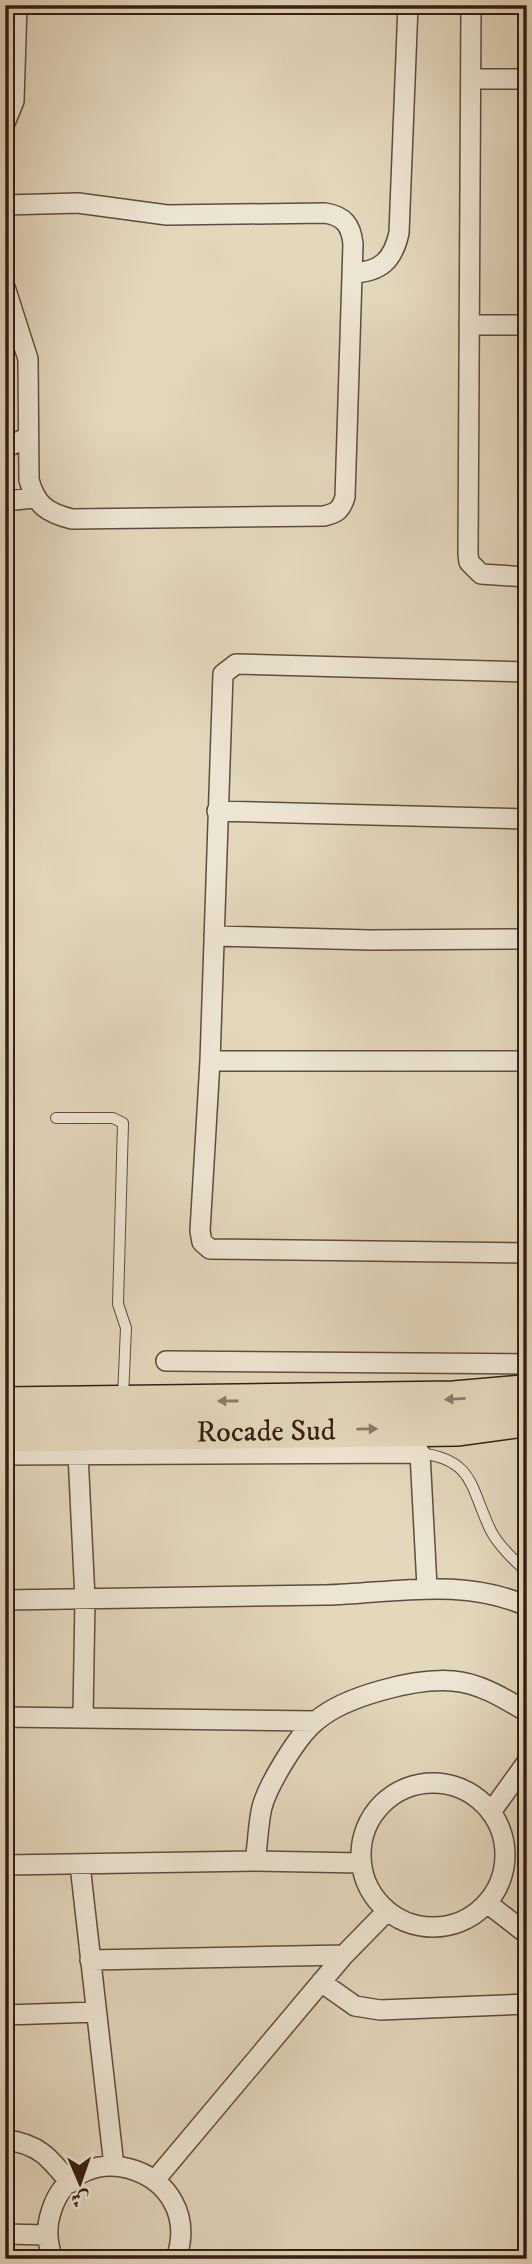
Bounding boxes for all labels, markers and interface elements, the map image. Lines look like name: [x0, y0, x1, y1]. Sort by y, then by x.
one-way arrow: [444, 1393, 466, 1404]
one-way arrow: [216, 1395, 238, 1407]
street label: Rocade Sud: [196, 1413, 336, 1451]
one-way arrow: [357, 1423, 379, 1435]
north arrow: [46, 2148, 116, 2218]
text: ش: [71, 2187, 90, 2210]

